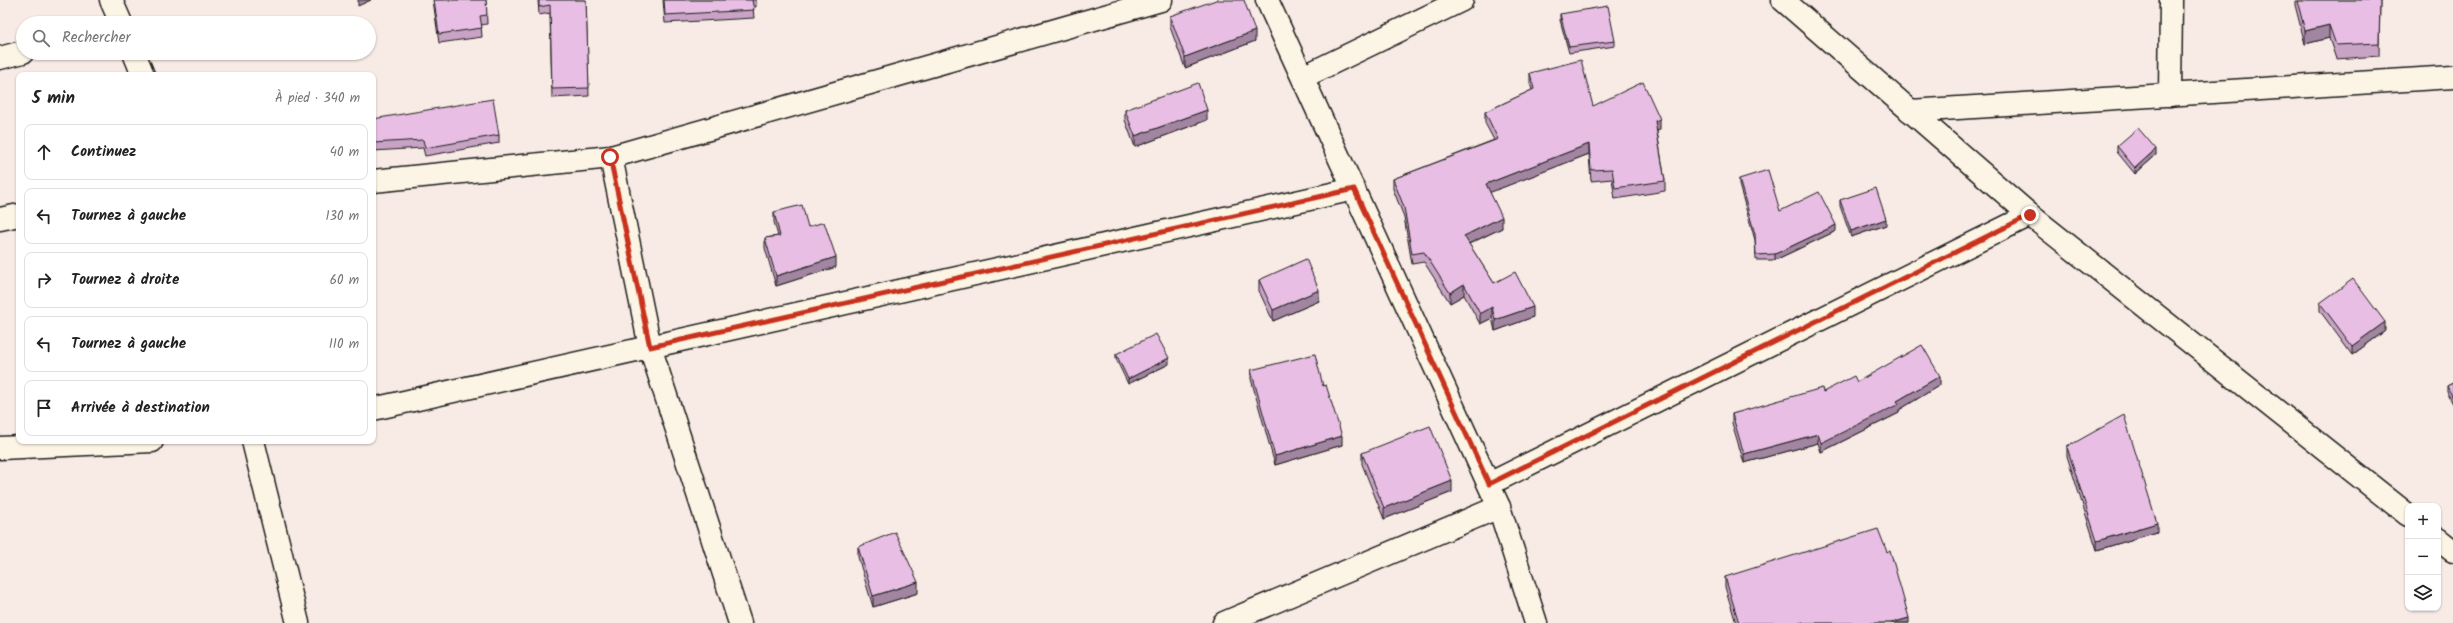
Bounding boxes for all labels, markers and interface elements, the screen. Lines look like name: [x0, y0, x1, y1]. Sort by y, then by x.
search box: [16, 16, 376, 60]
text: Rechercher: [62, 26, 130, 50]
icon: search: [30, 27, 52, 49]
text: 5 min: [32, 85, 75, 112]
text: À pied · 340 m: [275, 88, 360, 109]
text: Continuez: [71, 140, 136, 164]
icon: ahead: [33, 141, 55, 163]
text: 40 m: [330, 142, 359, 163]
route start: [601, 148, 619, 166]
text: Tournez à gauche: [71, 204, 186, 228]
icon: left: [33, 205, 55, 227]
text: 130 m: [325, 206, 359, 227]
route end: [2021, 206, 2039, 224]
text: Tournez à droite: [71, 268, 179, 292]
icon: right: [33, 269, 55, 291]
text: 60 m: [330, 270, 359, 291]
text: Tournez à gauche: [71, 332, 186, 356]
icon: left: [33, 333, 55, 355]
text: 110 m: [329, 334, 359, 355]
text: Arrivée à destination: [71, 396, 210, 420]
icon: arrive: [33, 397, 55, 419]
map controls: [2405, 503, 2441, 611]
button: +: [2405, 503, 2441, 539]
button: −: [2405, 539, 2441, 575]
button: layers: [2405, 575, 2441, 611]

